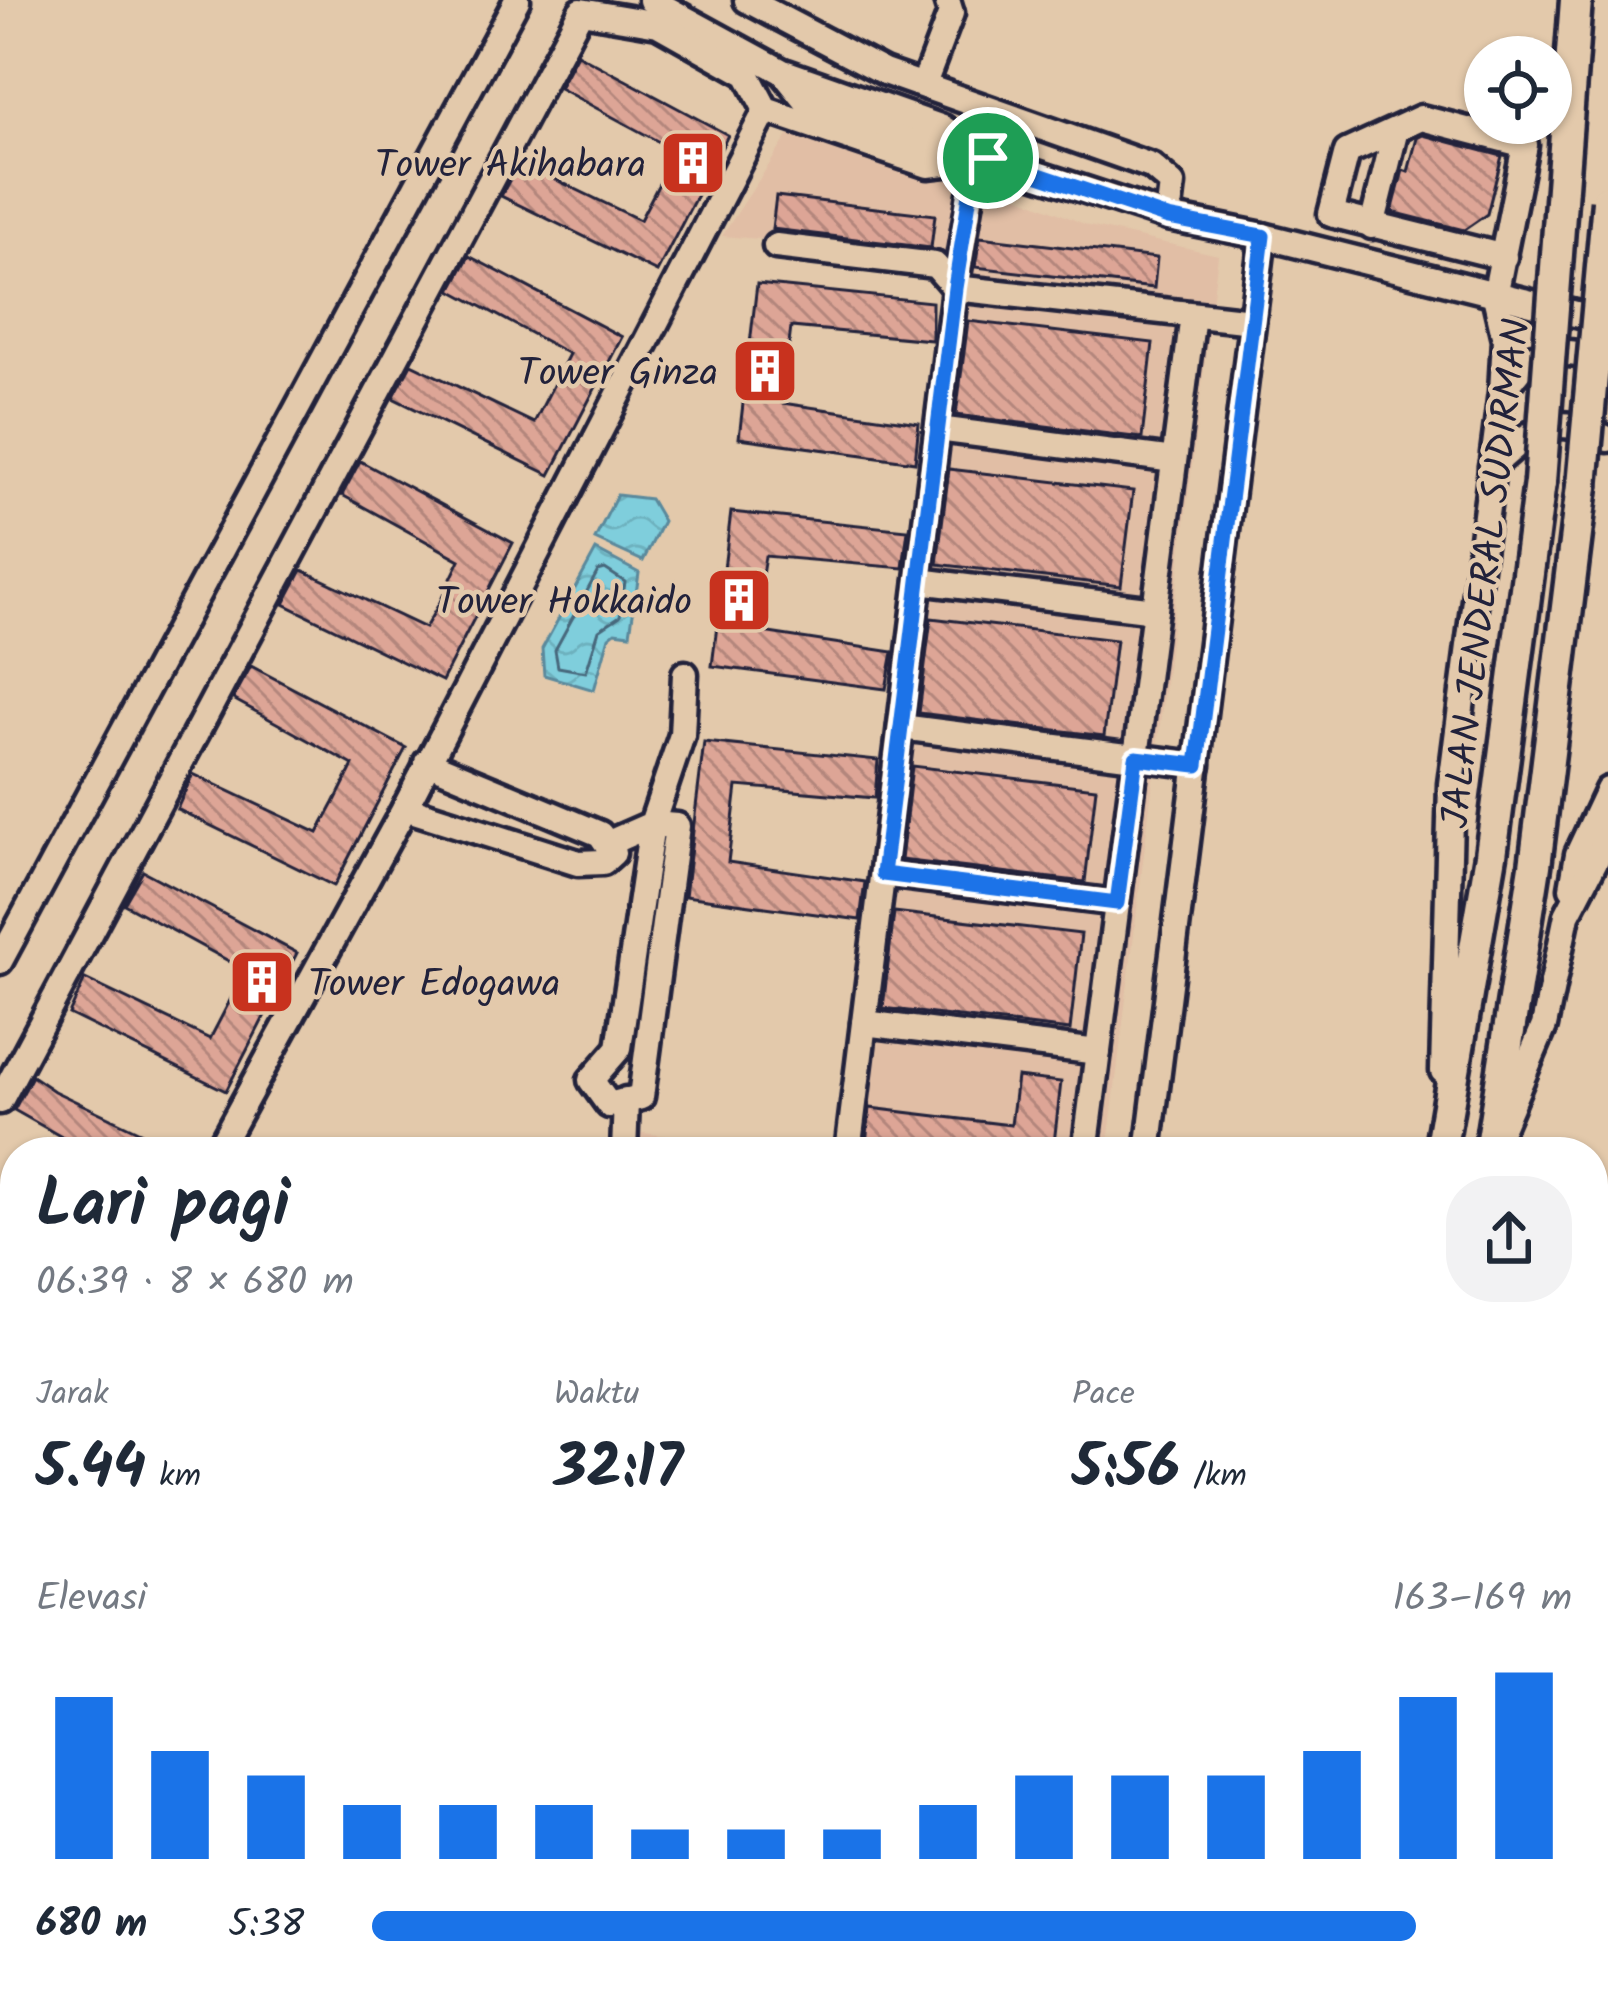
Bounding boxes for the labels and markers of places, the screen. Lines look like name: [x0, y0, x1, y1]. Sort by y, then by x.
pin: [937, 107, 1039, 209]
building icon: Tower Akihabara: [658, 128, 728, 198]
place label: Tower Akihabara: [375, 136, 646, 198]
building icon: Tower Ginza: [730, 336, 800, 406]
place label: Tower Ginza: [518, 344, 718, 406]
building icon: Tower Hokkaido: [704, 565, 774, 635]
place label: Tower Hokkaido: [436, 573, 692, 635]
building icon: Tower Edogawa: [227, 947, 297, 1017]
place label: Tower Edogawa: [308, 955, 560, 1017]

